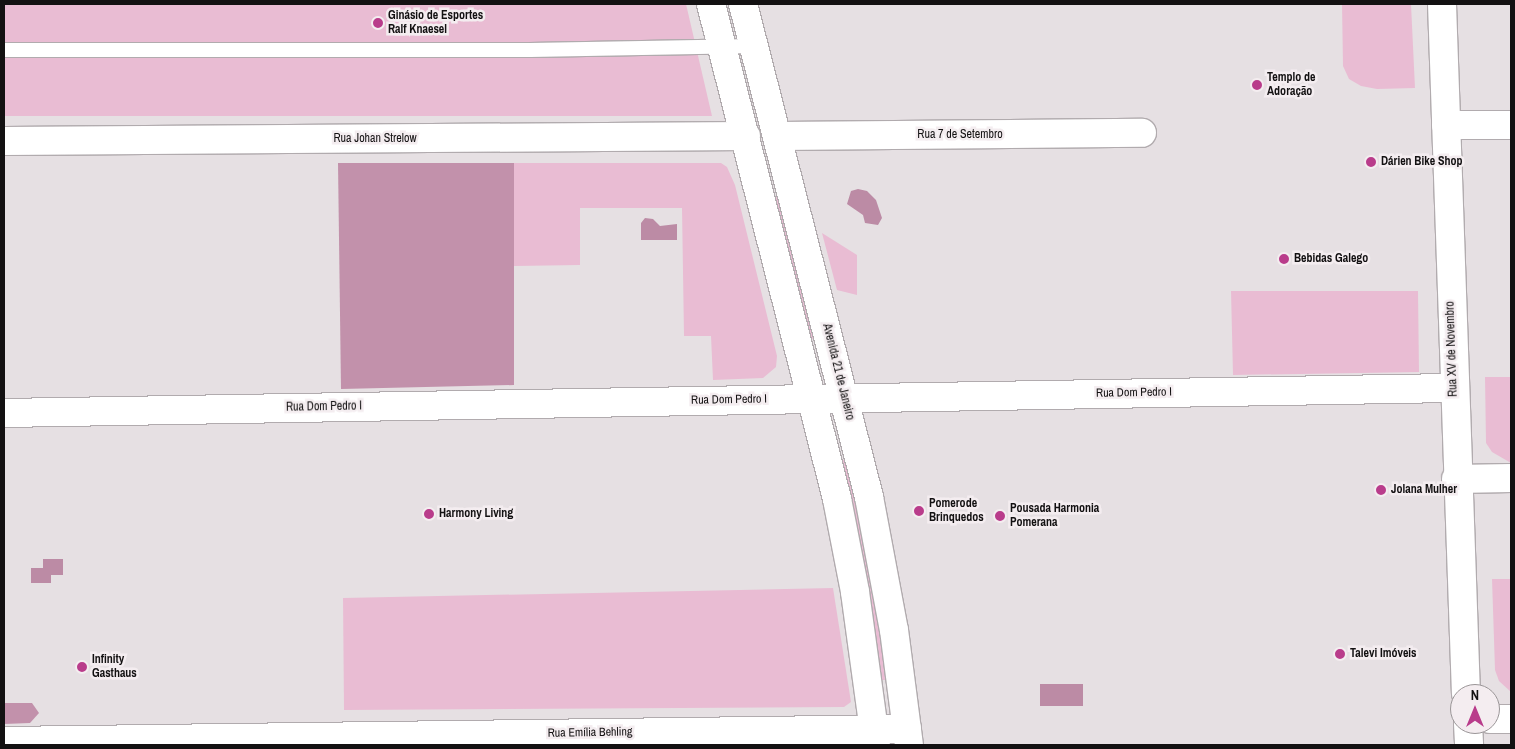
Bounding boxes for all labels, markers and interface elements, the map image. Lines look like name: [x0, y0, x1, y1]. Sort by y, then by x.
place label: Ginásio de Esportes Ralf Knaesel: [388, 9, 483, 37]
marker: Ginásio de Esportes Ralf Knaesel: [372, 17, 384, 29]
place label: Templo de Adoração: [1267, 71, 1315, 99]
marker: Templo de Adoração: [1251, 79, 1263, 91]
street label: Rua 7 de Setembro: [917, 128, 1003, 142]
street label: Rua Johan Strelow: [333, 132, 417, 146]
place label: Dárien Bike Shop: [1381, 155, 1462, 169]
marker: Dárien Bike Shop: [1365, 156, 1377, 168]
place label: Bebidas Galego: [1294, 252, 1368, 266]
marker: Bebidas Galego: [1278, 253, 1290, 265]
street label: Rua XV de Novembro: [1443, 301, 1461, 397]
street label: Avenida 21 de Janeiro: [819, 322, 857, 422]
street label: Rua Dom Pedro I: [1096, 385, 1172, 401]
street label: Rua Dom Pedro I: [691, 392, 767, 408]
street label: Rua Dom Pedro I: [286, 399, 362, 415]
place label: Jolana Mulher: [1391, 483, 1457, 497]
marker: Jolana Mulher: [1375, 484, 1387, 496]
place label: Pomerode Brinquedos: [929, 497, 984, 525]
place label: Pousada Harmonia Pomerana: [1010, 502, 1099, 530]
marker: Pomerode Brinquedos: [913, 505, 925, 517]
place label: Harmony Living: [439, 507, 513, 521]
marker: Harmony Living: [423, 508, 435, 520]
marker: Pousada Harmonia Pomerana: [994, 510, 1006, 522]
place label: Talevi Imóveis: [1350, 647, 1417, 661]
marker: Talevi Imóveis: [1334, 648, 1346, 660]
place label: Infinity Gasthaus: [92, 653, 137, 681]
marker: Infinity Gasthaus: [76, 661, 88, 673]
north arrow: [1450, 684, 1500, 734]
text: N: [1471, 686, 1479, 704]
street label: Rua Emília Behling: [547, 725, 633, 741]

